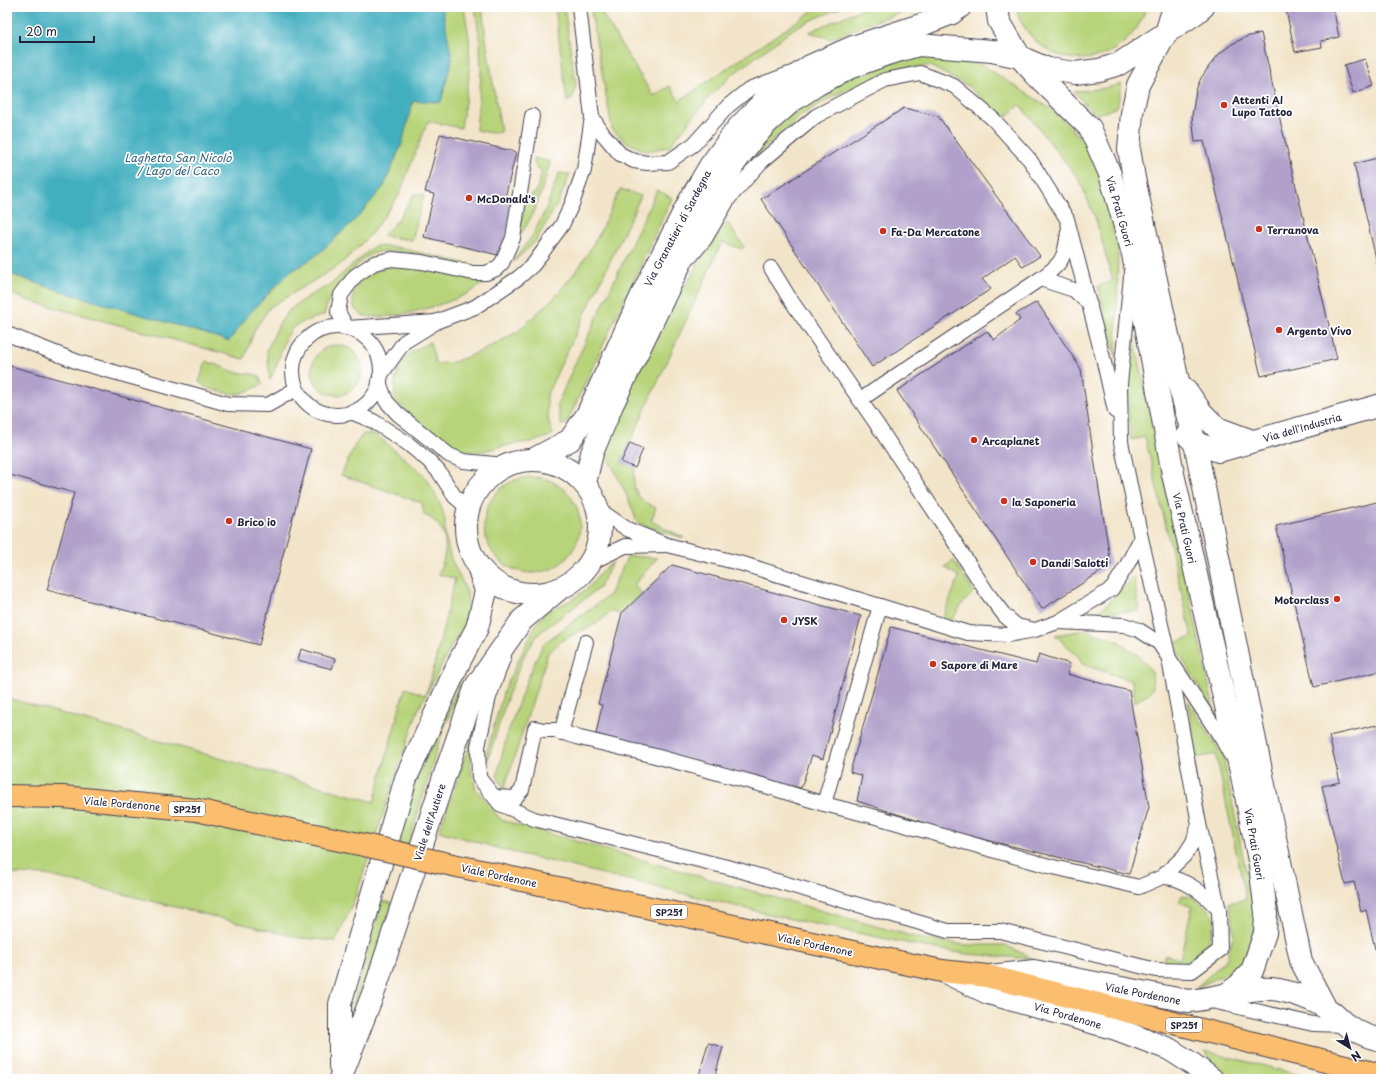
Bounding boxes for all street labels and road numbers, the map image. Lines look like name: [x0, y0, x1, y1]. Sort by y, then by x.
street label: Via Granatieri di Sardegna: [640, 166, 714, 289]
street label: Via Prati Guori: [1103, 174, 1137, 248]
street label: Via dell'Industria: [1261, 408, 1344, 445]
street label: Via Prati Guori: [1170, 491, 1201, 565]
street label: Viale dell'Autiere: [409, 781, 449, 863]
street label: Viale Pordenone: [83, 792, 161, 814]
road number: SP251: [169, 802, 205, 816]
street label: Via Prati Guori: [1241, 807, 1269, 881]
street label: Viale Pordenone: [460, 860, 538, 890]
road number: SP251: [651, 905, 687, 919]
street label: Viale Pordenone: [776, 929, 854, 959]
street label: Viale Pordenone: [1104, 978, 1182, 1008]
street label: Via Pordenone: [1032, 998, 1104, 1032]
road number: SP251: [1166, 1018, 1202, 1032]

